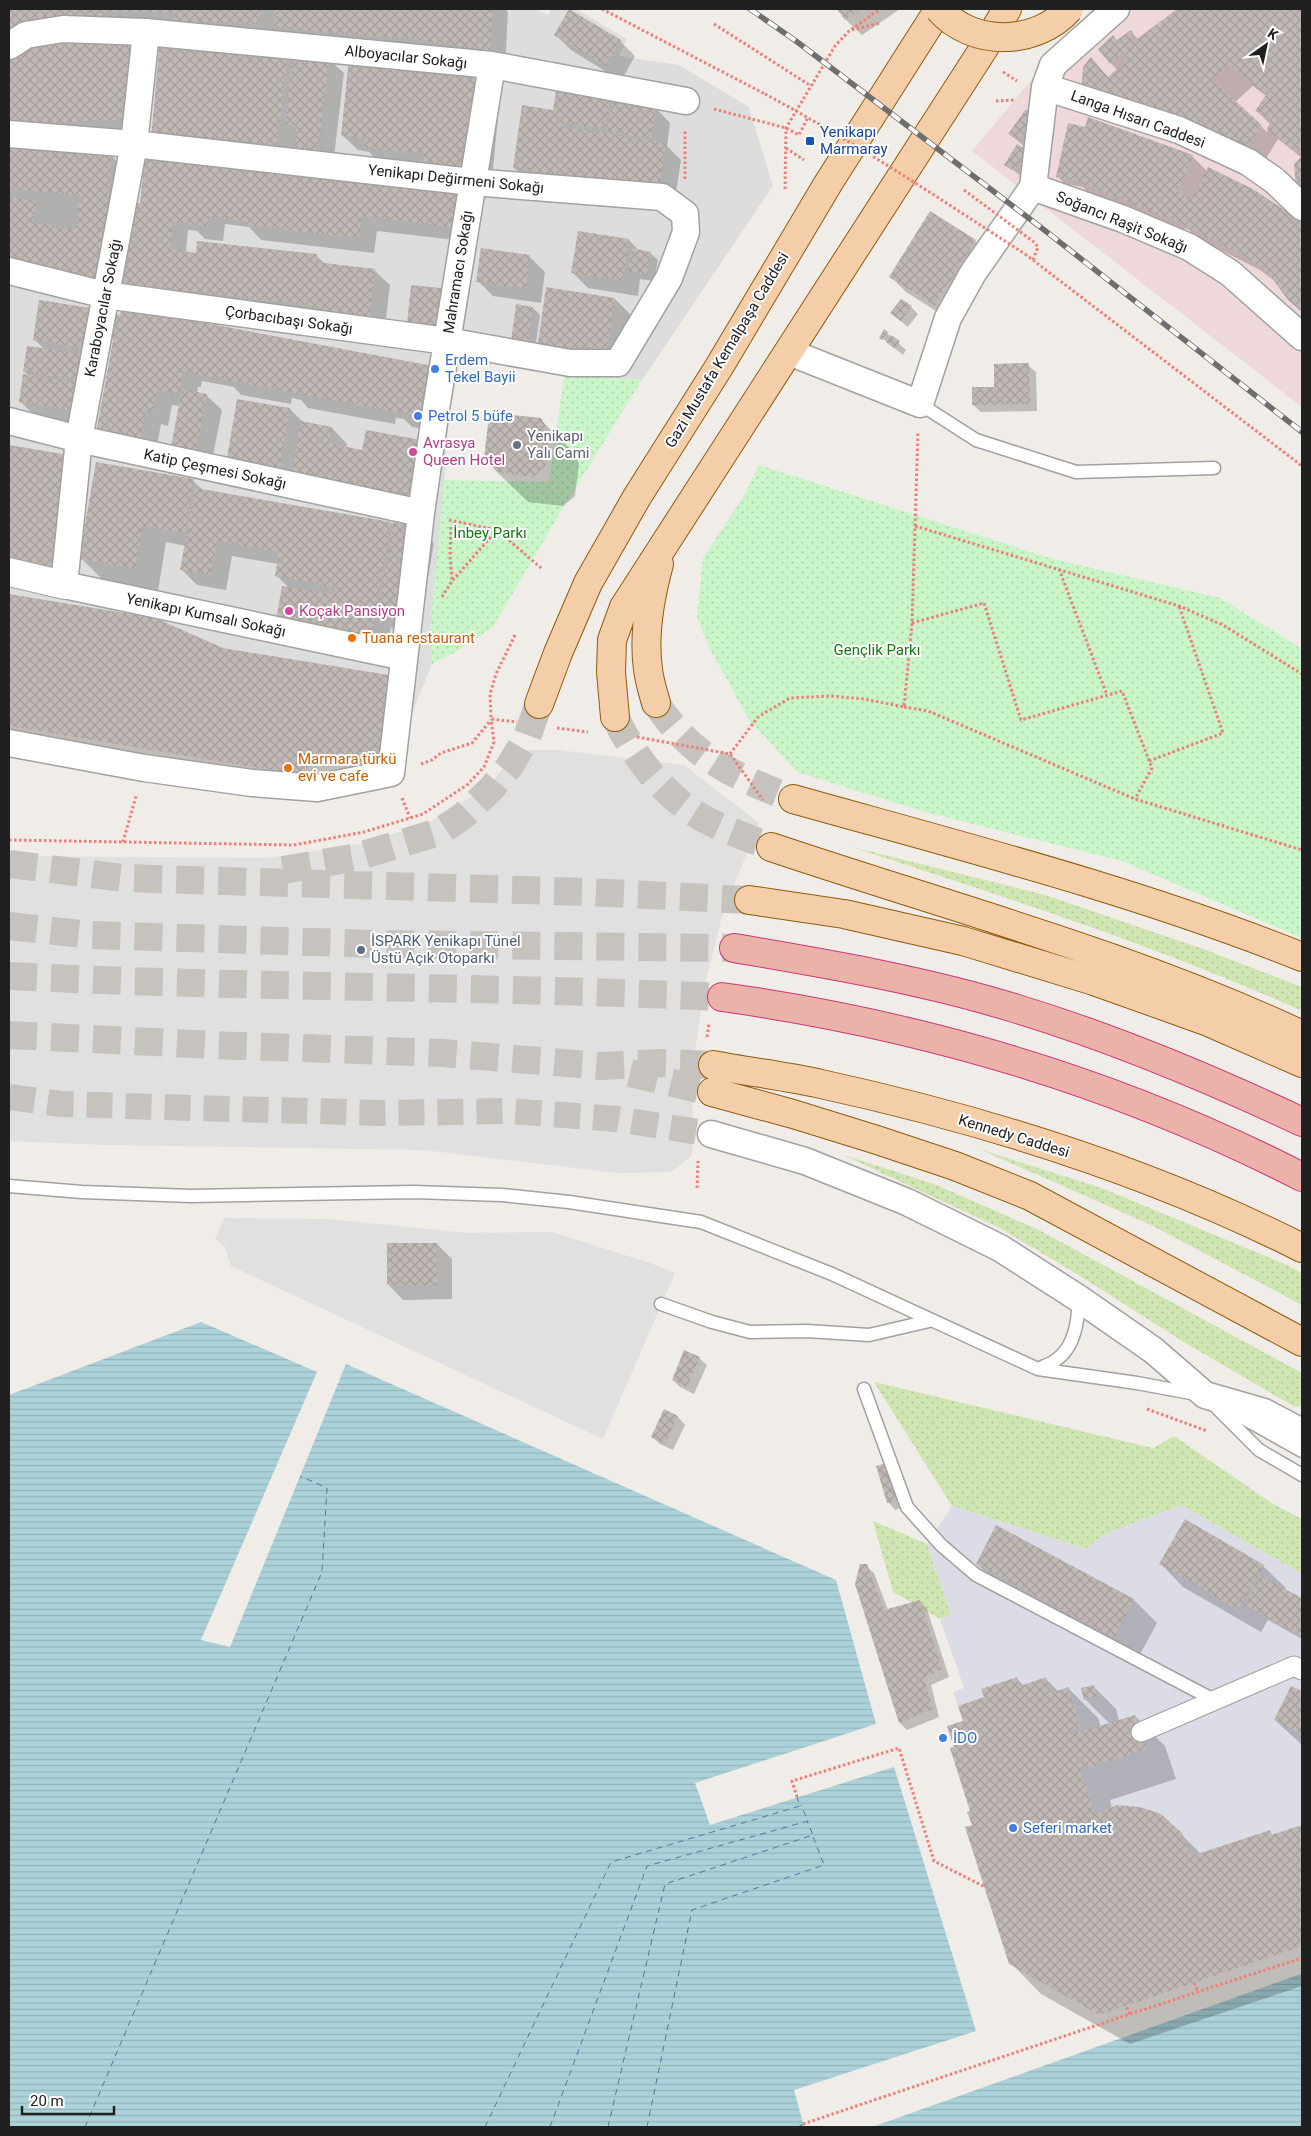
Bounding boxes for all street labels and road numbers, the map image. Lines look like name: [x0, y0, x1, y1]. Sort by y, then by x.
street label: Alboyacılar Sokağı: [344, 42, 468, 72]
street label: Langa Hısarı Caddesi: [1068, 86, 1208, 152]
street label: Yenikapı Değirmeni Sokağı: [367, 161, 545, 197]
street label: Soğancı Raşit Sokağı: [1054, 187, 1190, 257]
street label: Mahramacı Sokağı: [439, 209, 477, 335]
street label: Karaboyacılar Sokağı: [81, 238, 125, 378]
street label: Gazi Mustafa Kemalpaşa Caddesi: [661, 249, 793, 451]
street label: Çorbacıbaşı Sokağı: [224, 302, 354, 338]
street label: Katip Çeşmesi Sokağı: [142, 445, 288, 493]
street label: Yenikapı Kumsalı Sokağı: [124, 589, 288, 641]
street label: Kennedy Caddesi: [956, 1111, 1072, 1161]

